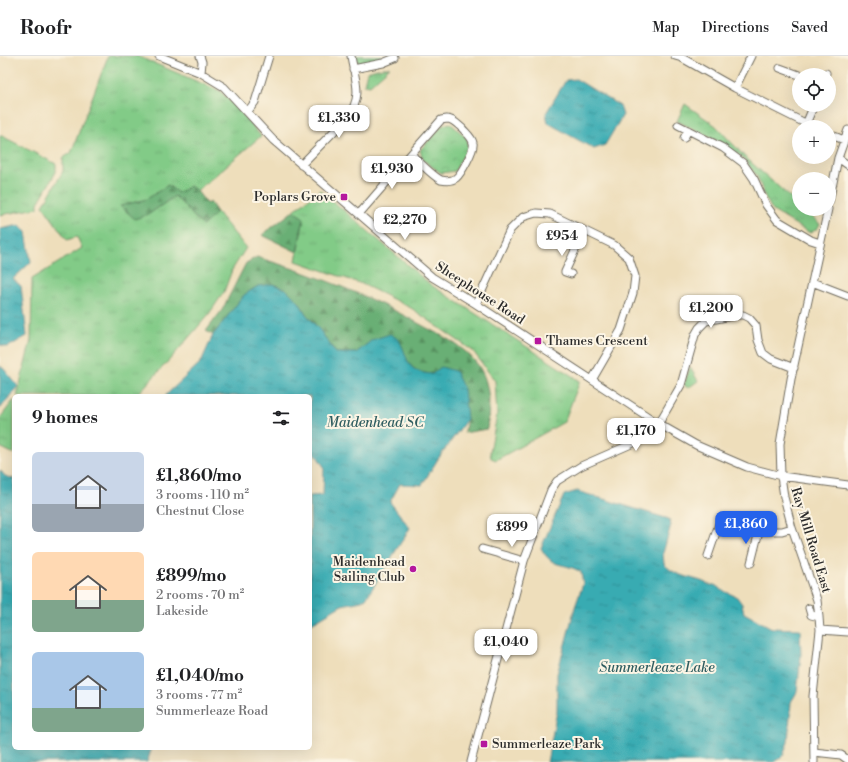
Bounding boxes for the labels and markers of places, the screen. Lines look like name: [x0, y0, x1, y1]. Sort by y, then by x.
pin: £1,330: [306, 105, 372, 139]
pin: £1,930: [359, 156, 425, 190]
place label: Poplars Grove: [254, 189, 336, 205]
marker: Poplars Grove: [339, 192, 349, 202]
pin: £2,270: [372, 207, 438, 241]
pin: £954: [538, 223, 586, 257]
pin: £1,200: [678, 295, 744, 329]
place label: Thames Crescent: [546, 333, 648, 349]
marker: Thames Crescent: [533, 336, 543, 346]
pin: £1,170: [603, 418, 669, 452]
pin: £1,860: [713, 511, 779, 545]
pin: £899: [488, 514, 536, 548]
place label: Maidenhead Sailing Club: [333, 554, 406, 585]
marker: Maidenhead Sailing Club: [408, 564, 418, 574]
pin: £1,040: [473, 629, 539, 663]
place label: Summerleaze Park: [492, 736, 602, 752]
marker: Summerleaze Park: [479, 739, 489, 749]

